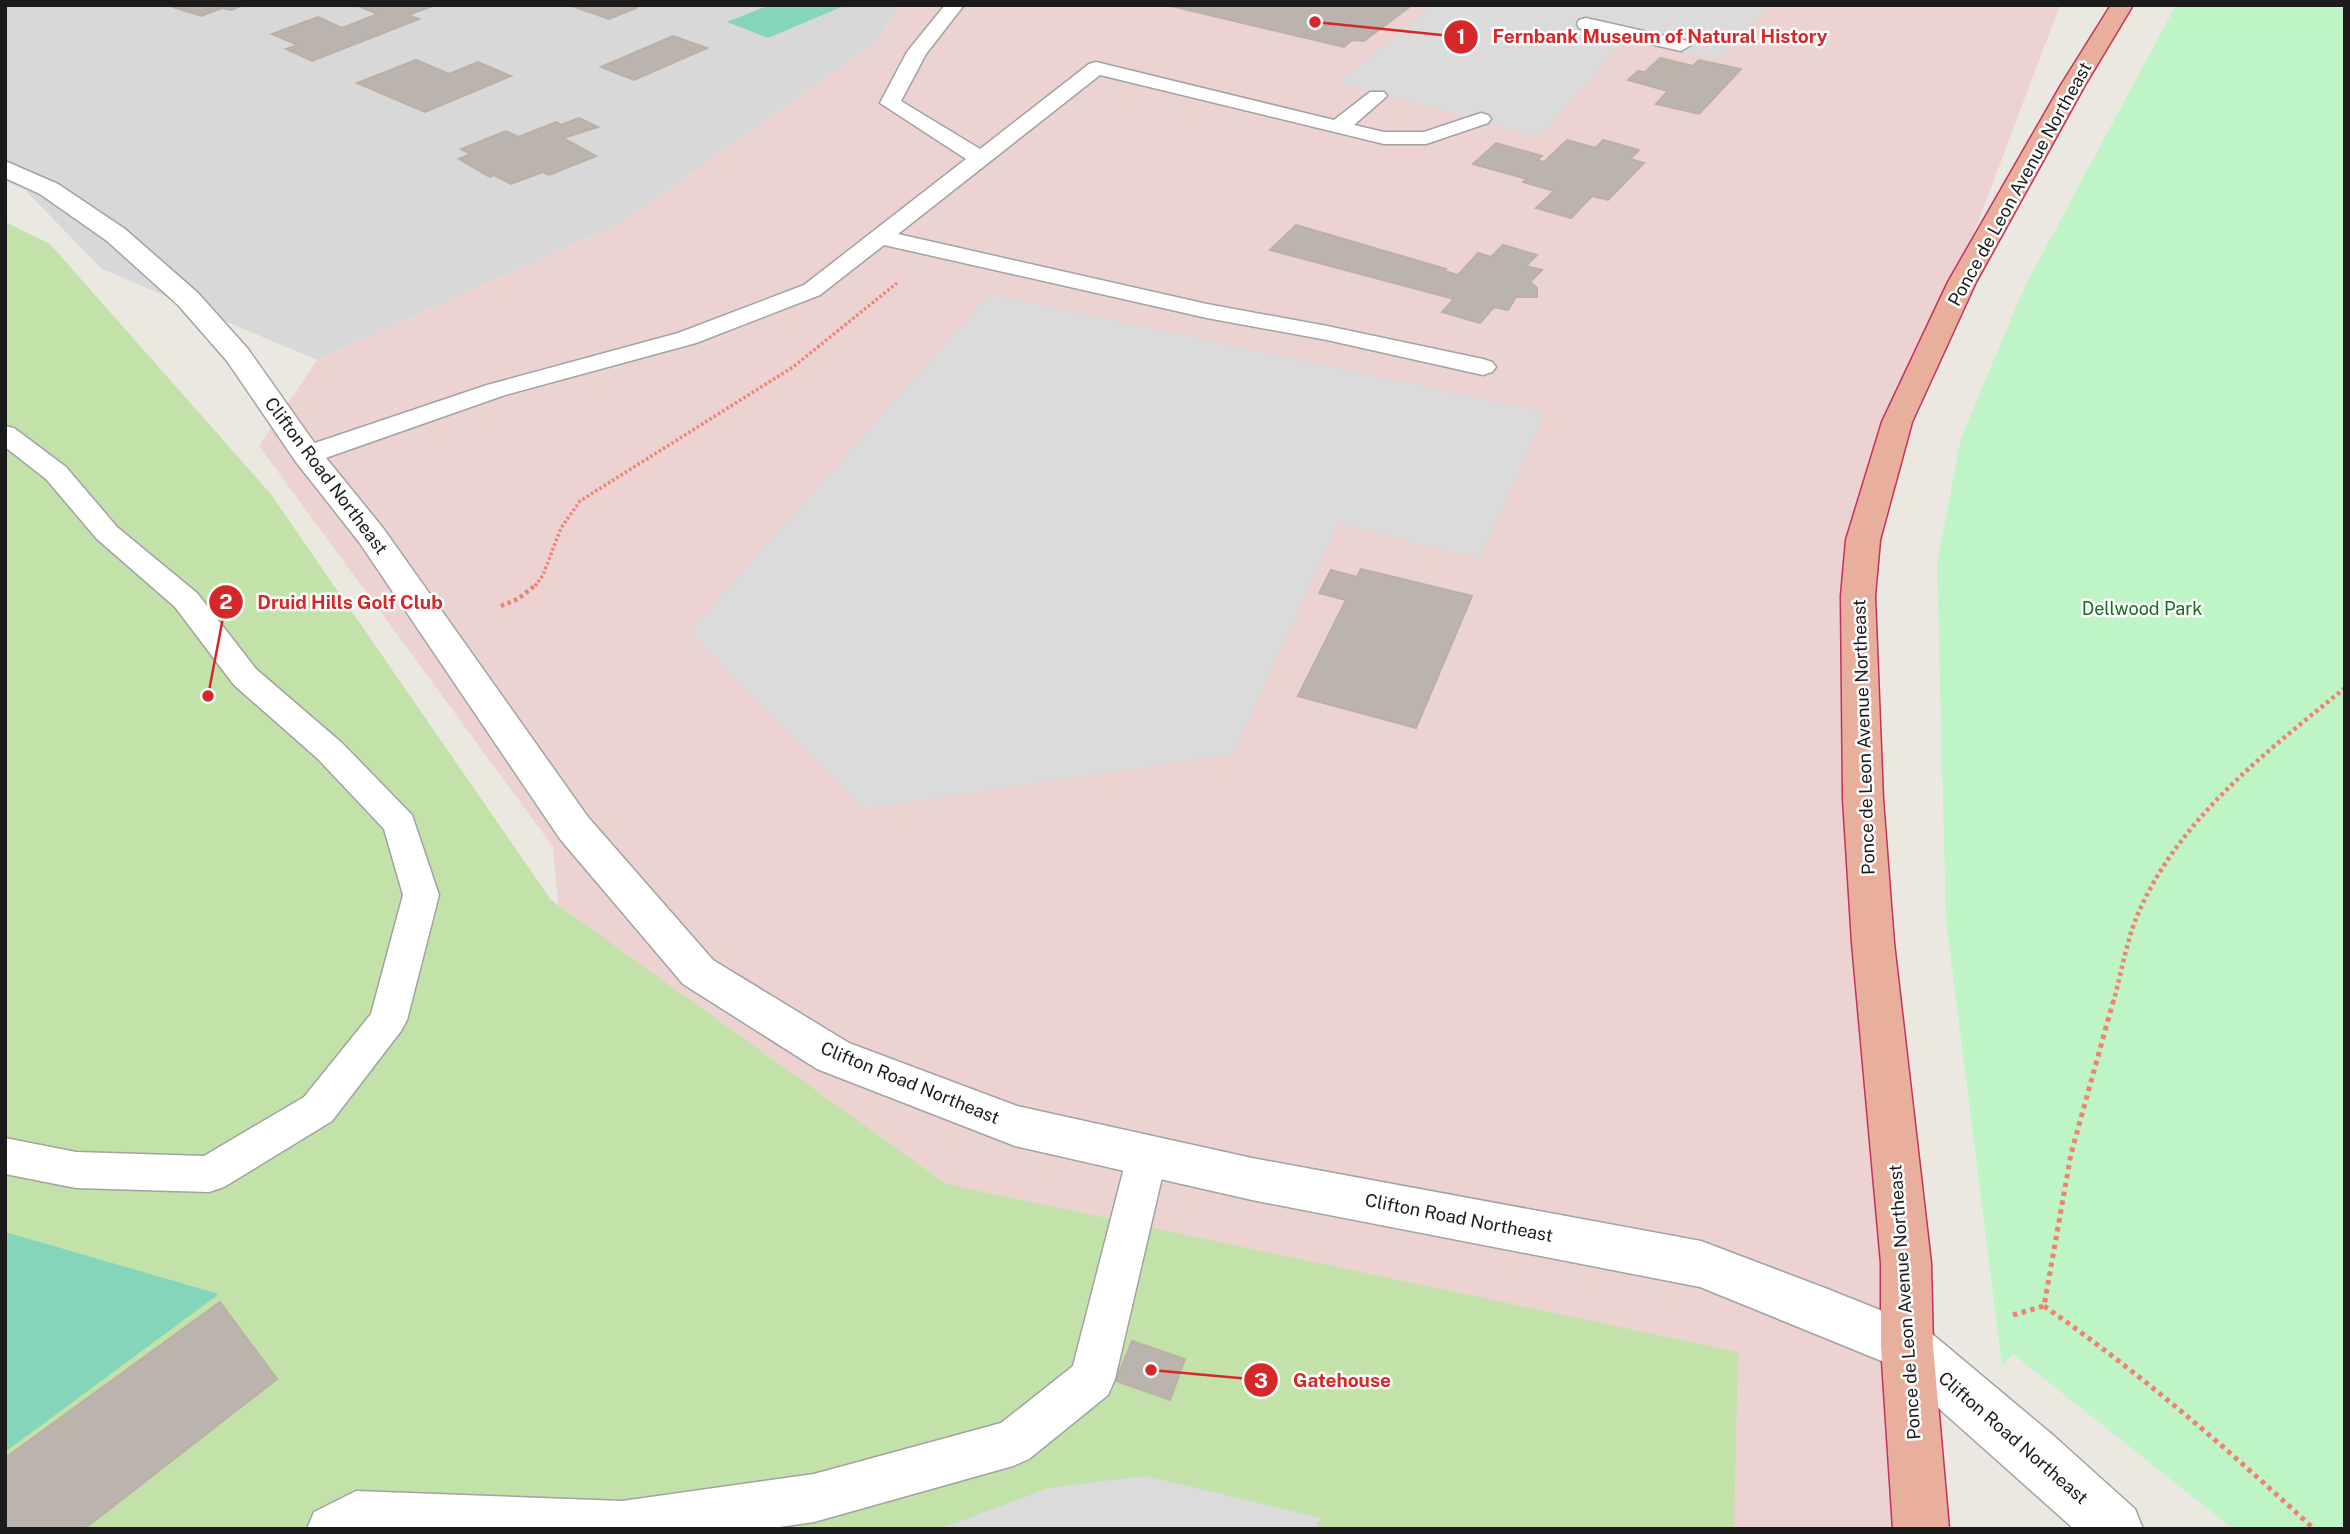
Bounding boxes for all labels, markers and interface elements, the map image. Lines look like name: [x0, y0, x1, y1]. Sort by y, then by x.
callout: Fernbank Museum of Natural History: [1443, 17, 1841, 57]
text: 1: [1457, 24, 1466, 49]
text: Fernbank Museum of Natural History: [1492, 25, 1828, 47]
street label: Ponce de Leon Avenue Northeast: [1944, 58, 2096, 309]
street label: Clifton Road Northeast: [261, 393, 392, 558]
callout: Druid Hills Golf Club: [208, 582, 457, 622]
text: 2: [219, 589, 233, 614]
text: Druid Hills Golf Club: [257, 591, 443, 613]
park label: Dellwood Park: [2082, 598, 2202, 619]
street label: Ponce de Leon Avenue Northeast: [1848, 599, 1879, 875]
street label: Clifton Road Northeast: [818, 1037, 1003, 1128]
street label: Ponce de Leon Avenue Northeast: [1884, 1164, 1925, 1440]
street label: Clifton Road Northeast: [1363, 1189, 1555, 1246]
callout: Gatehouse: [1244, 1360, 1405, 1400]
street label: Clifton Road Northeast: [1934, 1367, 2092, 1508]
text: 3: [1254, 1368, 1268, 1393]
text: Gatehouse: [1293, 1369, 1391, 1391]

